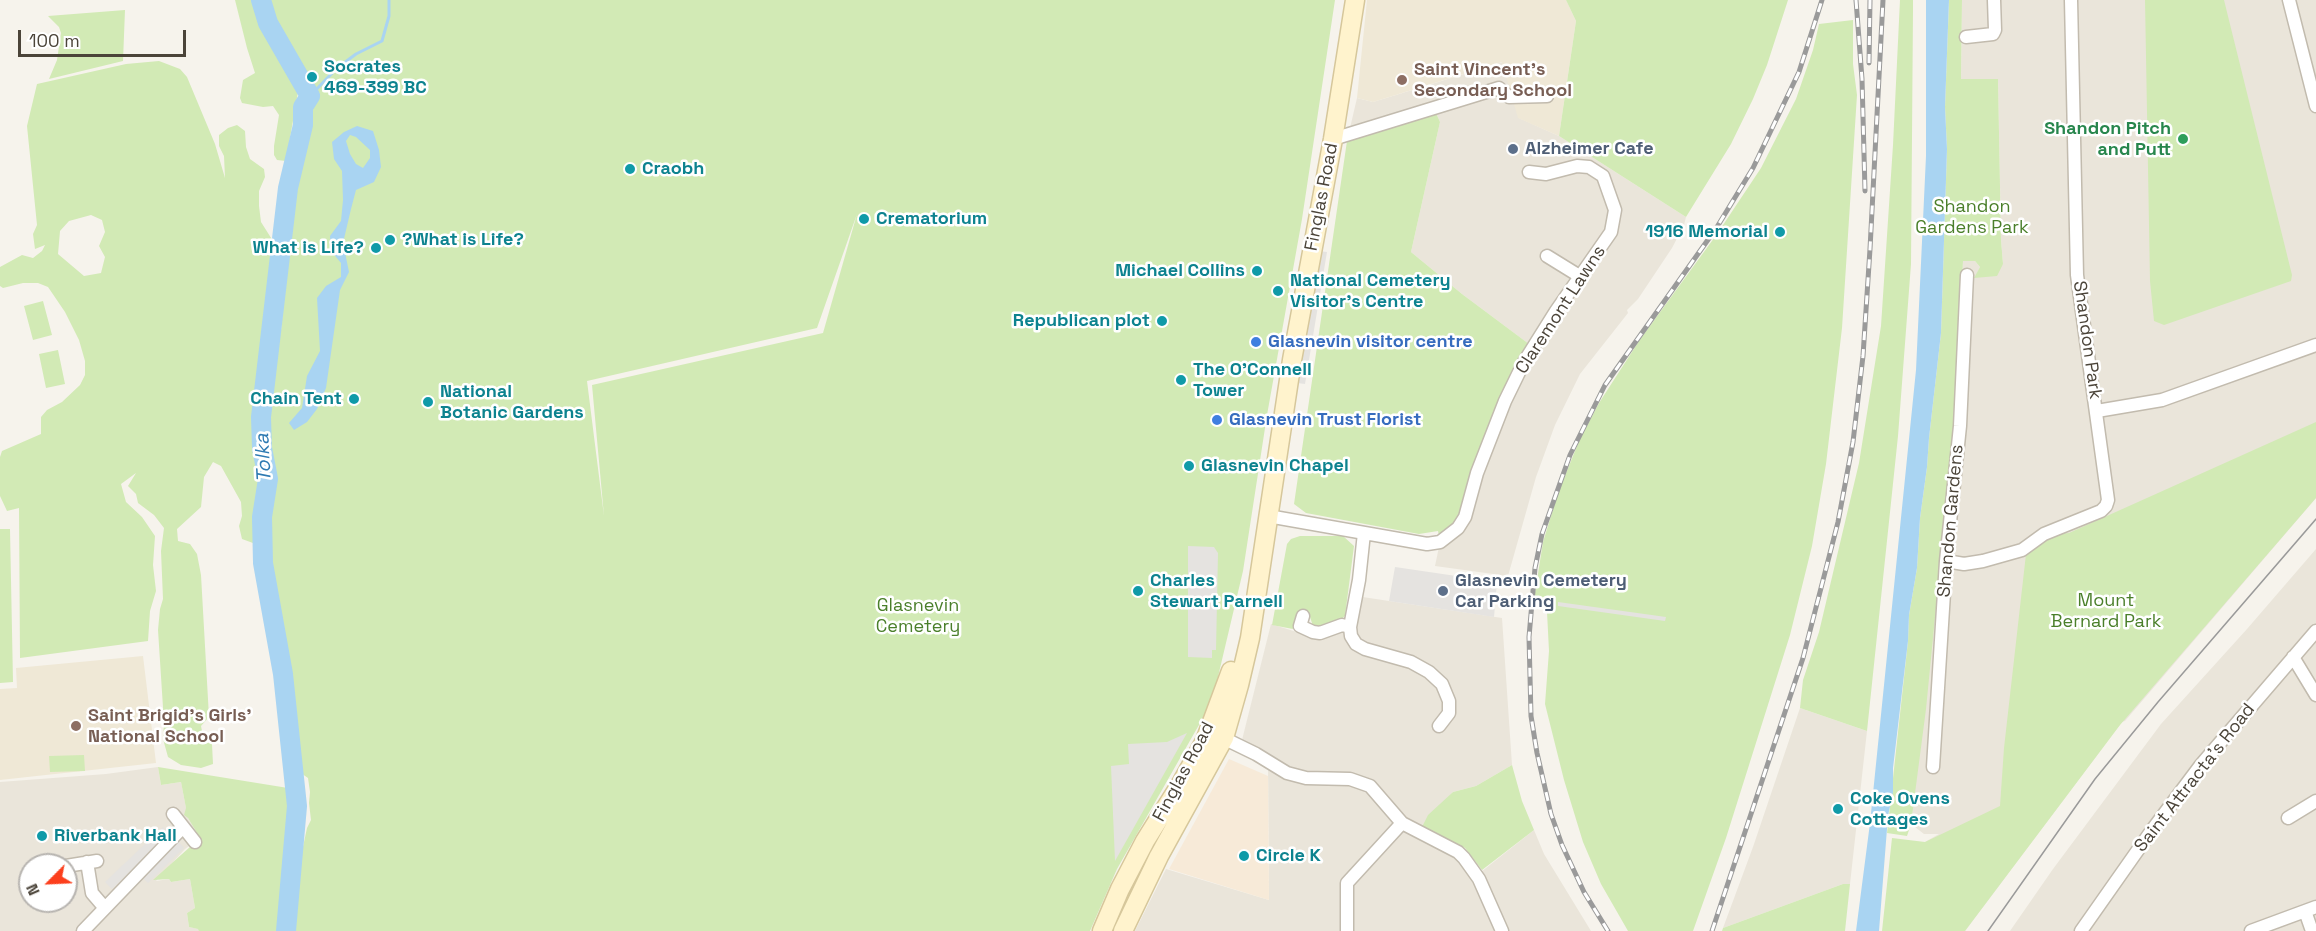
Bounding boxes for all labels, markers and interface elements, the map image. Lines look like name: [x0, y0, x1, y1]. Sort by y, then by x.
scale bar: [21, 18, 189, 56]
text: 100 m: [29, 29, 80, 52]
place label: Socrates 469-399 BC: [324, 56, 427, 98]
place label: Saint Vincent's Secondary School: [1414, 59, 1572, 101]
marker: Socrates 469-399 BC: [305, 70, 319, 84]
marker: Saint Vincent's Secondary School: [1395, 73, 1409, 87]
place label: Shandon Pitch and Putt: [2044, 118, 2171, 160]
marker: Shandon Pitch and Putt: [2176, 132, 2190, 146]
place label: Alzheimer Cafe: [1525, 138, 1654, 160]
street label: Finglas Road: [1301, 141, 1343, 253]
marker: Alzheimer Cafe: [1506, 142, 1520, 156]
place label: Craobh: [642, 158, 704, 180]
marker: Craobh: [623, 162, 637, 176]
park label: Shandon Gardens Park: [1915, 196, 2029, 238]
place label: Crematorium: [876, 208, 987, 230]
marker: Crematorium: [857, 212, 871, 226]
place label: 1916 Memorial: [1645, 221, 1768, 243]
marker: 1916 Memorial: [1773, 225, 1787, 239]
place label: ?What is Life?: [402, 229, 524, 251]
marker: ?What is Life?: [383, 233, 397, 247]
place label: What is Life?: [253, 237, 364, 259]
marker: What is Life?: [369, 241, 383, 255]
street label: Claremont Lawns: [1511, 242, 1611, 378]
place label: Michael Collins: [1115, 260, 1245, 282]
marker: Michael Collins: [1250, 264, 1264, 278]
place label: National Cemetery Visitor's Centre: [1290, 270, 1451, 312]
street label: Shandon Park: [2068, 279, 2106, 401]
marker: National Cemetery Visitor's Centre: [1271, 284, 1285, 298]
place label: Republican plot: [1013, 310, 1150, 332]
marker: Republican plot: [1155, 314, 1169, 328]
place label: Glasnevin visitor centre: [1268, 331, 1473, 353]
marker: Glasnevin visitor centre: [1249, 335, 1263, 349]
place label: The O'Connell Tower: [1193, 359, 1312, 401]
marker: The O'Connell Tower: [1174, 373, 1188, 387]
place label: National Botanic Gardens: [440, 381, 584, 424]
place label: Chain Tent: [250, 388, 342, 410]
marker: Chain Tent: [347, 392, 361, 406]
marker: National Botanic Gardens: [421, 395, 435, 409]
place label: Glasnevin Trust Florist: [1229, 409, 1421, 431]
marker: Glasnevin Trust Florist: [1210, 413, 1224, 427]
water label: Tolka: [251, 433, 277, 483]
street label: Shandon Gardens: [1934, 444, 1968, 598]
place label: Glasnevin Chapel: [1201, 455, 1349, 477]
marker: Glasnevin Chapel: [1182, 459, 1196, 473]
place label: Charles Stewart Parnell: [1150, 570, 1283, 612]
place label: Glasnevin Cemetery Car Parking: [1455, 570, 1627, 612]
marker: Charles Stewart Parnell: [1131, 584, 1145, 598]
marker: Glasnevin Cemetery Car Parking: [1436, 584, 1450, 598]
park label: Mount Bernard Park: [2051, 590, 2161, 632]
park label: Glasnevin Cemetery: [876, 595, 960, 638]
street label: Saint Attracta's Road: [2130, 699, 2260, 857]
place label: Saint Brigid's Girls' National School: [88, 705, 252, 748]
marker: Saint Brigid's Girls' National School: [69, 719, 83, 733]
street label: Finglas Road: [1149, 719, 1219, 825]
place label: Coke Ovens Cottages: [1850, 788, 1950, 830]
marker: Coke Ovens Cottages: [1831, 802, 1845, 816]
place label: Riverbank Hall: [54, 825, 177, 847]
marker: Riverbank Hall: [35, 829, 49, 843]
place label: Circle K: [1256, 845, 1321, 867]
marker: Circle K: [1237, 849, 1251, 863]
north arrow: [18, 853, 78, 913]
text: N: [21, 881, 45, 899]

